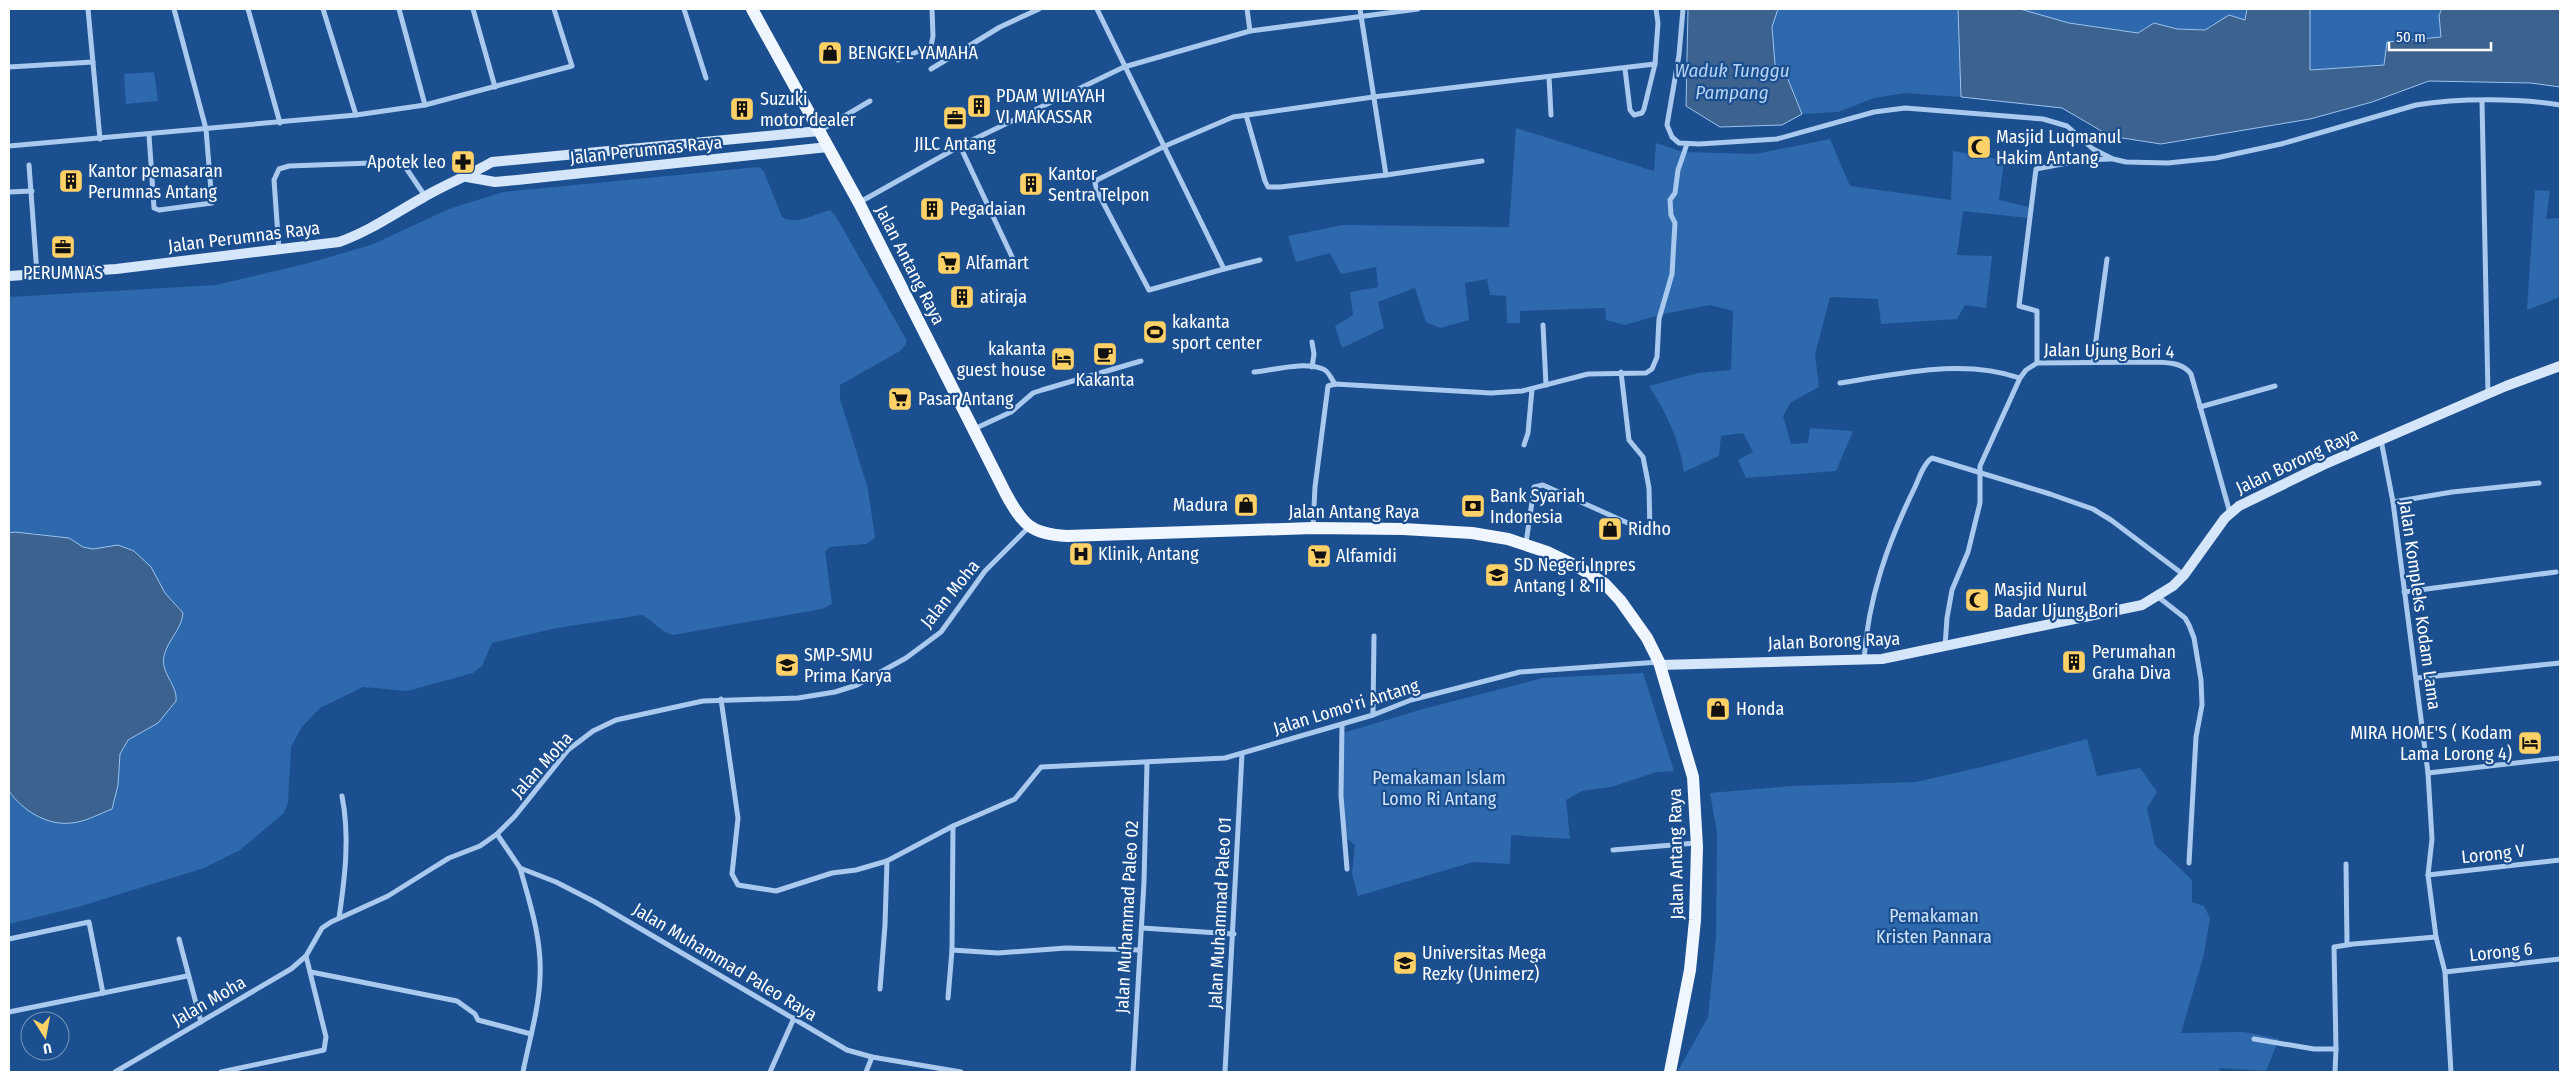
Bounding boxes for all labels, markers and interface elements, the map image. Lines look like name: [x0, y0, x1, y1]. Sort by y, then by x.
scale bar: [2389, 20, 2492, 52]
text: 50 m: [2396, 28, 2426, 46]
shop icon: BENGKEL YAMAHA: [817, 40, 843, 66]
place label: BENGKEL YAMAHA: [848, 42, 978, 64]
water label: Waduk Tunggu Pampang: [1674, 59, 1790, 104]
place label: PDAM WILAYAH VI MAKASSAR: [996, 85, 1105, 128]
place label: Suzuki motor dealer: [760, 88, 856, 131]
building icon: PDAM WILAYAH VI MAKASSAR: [966, 93, 992, 119]
building icon: Suzuki motor dealer: [729, 96, 755, 122]
office icon: JILC Antang: [942, 105, 968, 131]
place label: Masjid Luqmanul Hakim Antang: [1996, 126, 2121, 169]
street label: Jalan Perumnas Raya: [569, 131, 723, 169]
place label: JILC Antang: [914, 133, 996, 155]
mosque icon: Masjid Luqmanul Hakim Antang: [1966, 134, 1992, 160]
pharmacy icon: Apotek leo: [450, 149, 476, 175]
place label: Apotek leo: [367, 151, 446, 173]
place label: Kantor pemasaran Perumnas Antang: [88, 160, 223, 203]
place label: Kantor Sentra Telpon: [1048, 163, 1149, 206]
building icon: Kantor pemasaran Perumnas Antang: [58, 168, 84, 194]
building icon: Kantor Sentra Telpon: [1018, 171, 1044, 197]
building icon: Pegadaian: [919, 196, 945, 222]
place label: Pegadaian: [950, 198, 1026, 220]
street label: Jalan Antang Raya: [870, 202, 950, 329]
street label: Jalan Perumnas Raya: [167, 217, 321, 257]
office icon: PERUMNAS: [50, 234, 76, 260]
supermarket icon: Alfamart: [936, 250, 962, 276]
place label: Alfamart: [966, 252, 1029, 274]
place label: PERUMNAS: [23, 262, 103, 284]
building icon: atiraja: [949, 284, 975, 310]
place label: atiraja: [980, 286, 1027, 308]
place label: kakanta sport center: [1172, 311, 1262, 354]
sports icon: kakanta sport center: [1142, 319, 1168, 345]
place label: kakanta guest house: [957, 338, 1046, 381]
street label: Jalan Ujung Bori 4: [2044, 339, 2175, 363]
cafe icon: Kakanta: [1092, 341, 1118, 367]
hotel icon: kakanta guest house: [1050, 346, 1076, 372]
place label: Kakanta: [1075, 369, 1135, 391]
supermarket icon: Pasar Antang: [887, 386, 913, 412]
place label: Pasar Antang: [918, 388, 1014, 410]
street label: Jalan Borong Raya: [2232, 423, 2362, 499]
place label: Bank Syariah Indonesia: [1490, 485, 1585, 528]
shop icon: Madura: [1233, 492, 1259, 518]
bank icon: Bank Syariah Indonesia: [1460, 493, 1486, 519]
place label: Madura: [1173, 494, 1228, 516]
street label: Jalan Kompleks Kodam Lama: [2394, 499, 2446, 711]
street label: Jalan Antang Raya: [1288, 501, 1420, 523]
shop icon: Ridho: [1597, 516, 1623, 542]
place label: Ridho: [1628, 518, 1671, 540]
hospital icon: Klinik, Antang: [1068, 541, 1094, 567]
place label: Klinik, Antang: [1098, 543, 1199, 565]
supermarket icon: Alfamidi: [1306, 543, 1332, 569]
place label: Alfamidi: [1336, 545, 1397, 567]
place label: SD Negeri Inpres Antang I & II: [1514, 554, 1636, 597]
street label: Jalan Moha: [916, 555, 984, 633]
school or university icon: SD Negeri Inpres Antang I & II: [1484, 562, 1510, 588]
place label: Masjid Nurul Badar Ujung Bori: [1994, 579, 2119, 622]
mosque icon: Masjid Nurul Badar Ujung Bori: [1964, 587, 1990, 613]
street label: Jalan Borong Raya: [1768, 628, 1901, 654]
place label: Perumahan Graha Diva: [2092, 641, 2176, 684]
place label: SMP-SMU Prima Karya: [804, 644, 892, 687]
building icon: Perumahan Graha Diva: [2061, 649, 2087, 675]
school or university icon: SMP-SMU Prima Karya: [774, 652, 800, 678]
street label: Jalan Lomo'ri Antang: [1271, 674, 1422, 740]
shop icon: Honda: [1705, 696, 1731, 722]
place label: Honda: [1736, 698, 1785, 720]
place label: MIRA HOME'S ( Kodam Lama Lorong 4): [2350, 722, 2512, 765]
street label: Jalan Moha: [507, 727, 578, 803]
hotel icon: MIRA HOME'S ( Kodam Lama Lorong 4): [2517, 730, 2543, 756]
park label: Pemakaman Islam Lomo Ri Antang: [1372, 767, 1506, 810]
street label: Jalan Antang Raya: [1664, 788, 1688, 920]
street label: Jalan Muhammad Paleo 01: [1204, 817, 1236, 1009]
street label: Jalan Muhammad Paleo 02: [1111, 820, 1143, 1014]
street label: Lorong V: [2460, 840, 2527, 868]
street label: Jalan Muhammad Paleo Raya: [629, 898, 821, 1026]
park label: Pemakaman Kristen Pannara: [1876, 905, 1992, 948]
street label: Lorong 6: [2468, 938, 2534, 966]
place label: Universitas Mega Rezky (Unimerz): [1422, 942, 1547, 985]
school or university icon: Universitas Mega Rezky (Unimerz): [1392, 950, 1418, 976]
street label: Jalan Moha: [168, 971, 250, 1031]
north arrow: [20, 1011, 70, 1061]
text: U: [42, 1039, 53, 1057]

